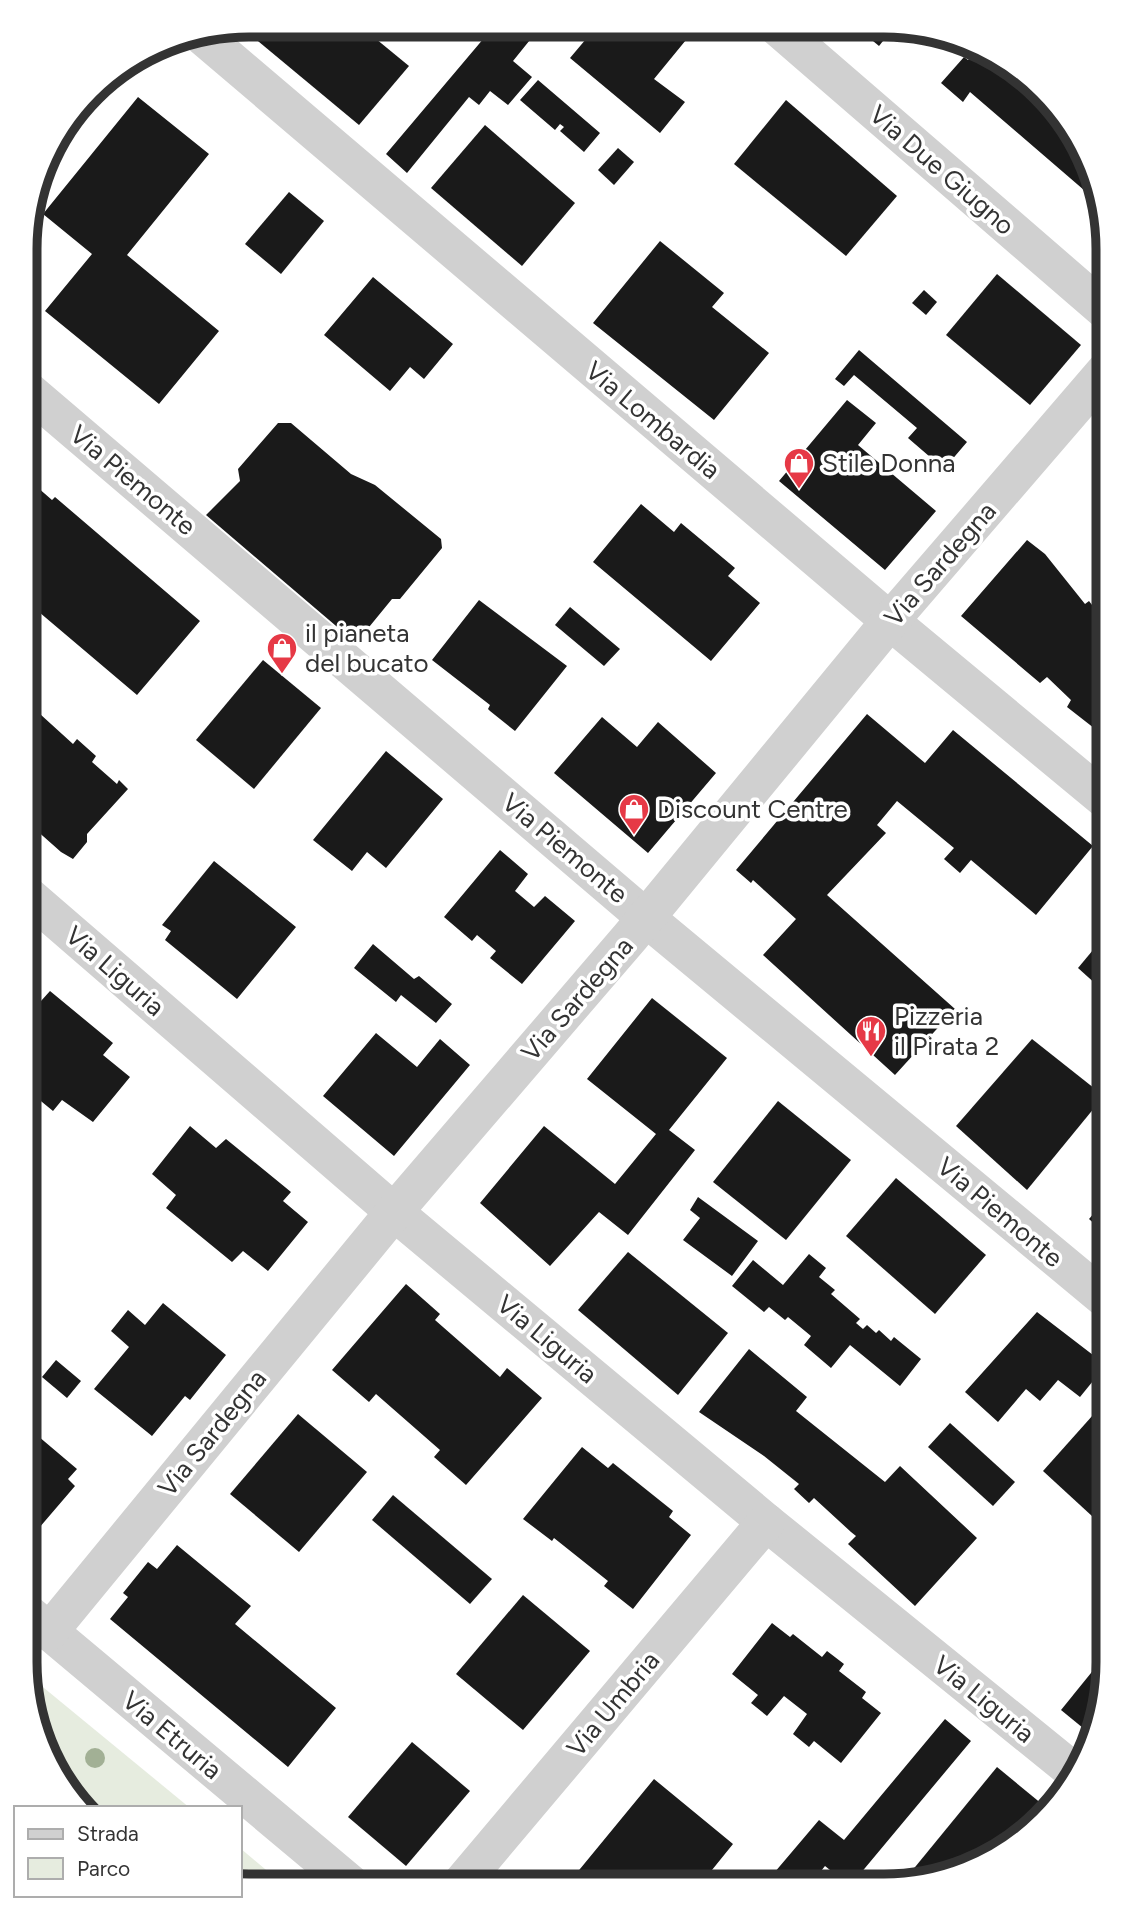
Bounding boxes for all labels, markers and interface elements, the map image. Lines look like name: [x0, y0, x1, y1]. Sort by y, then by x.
street label: Via Due Giugno: [863, 98, 1021, 242]
street label: Via Lombardia: [579, 354, 727, 486]
street label: Via Piemonte: [63, 418, 203, 542]
shop icon: Stile Donna: [782, 446, 816, 490]
place label: Stile Donna: [822, 447, 955, 479]
street label: Via Sardegna: [877, 495, 1003, 633]
place label: il pianeta del bucato: [305, 617, 429, 679]
shop icon: il pianeta del bucato: [265, 631, 299, 675]
street label: Via Piemonte: [495, 786, 635, 910]
shop icon: Discount Centre: [617, 792, 651, 836]
place label: Discount Centre: [657, 793, 848, 825]
street label: Via Liguria: [59, 919, 171, 1023]
street label: Via Sardegna: [514, 930, 640, 1068]
place label: Pizzeria il Pirata 2: [894, 1000, 999, 1062]
restaurant icon: Pizzeria il Pirata 2: [854, 1014, 888, 1058]
street label: Via Piemonte: [930, 1150, 1070, 1274]
street label: Via Liguria: [490, 1288, 604, 1390]
street label: Via Sardegna: [151, 1363, 273, 1503]
street label: Via Umbria: [560, 1645, 666, 1763]
street label: Via Liguria: [927, 1648, 1041, 1750]
street label: Via Etruria: [116, 1684, 228, 1786]
legend: [14, 1806, 242, 1897]
text: Strada: [77, 1821, 139, 1846]
text: Parco: [77, 1856, 130, 1881]

